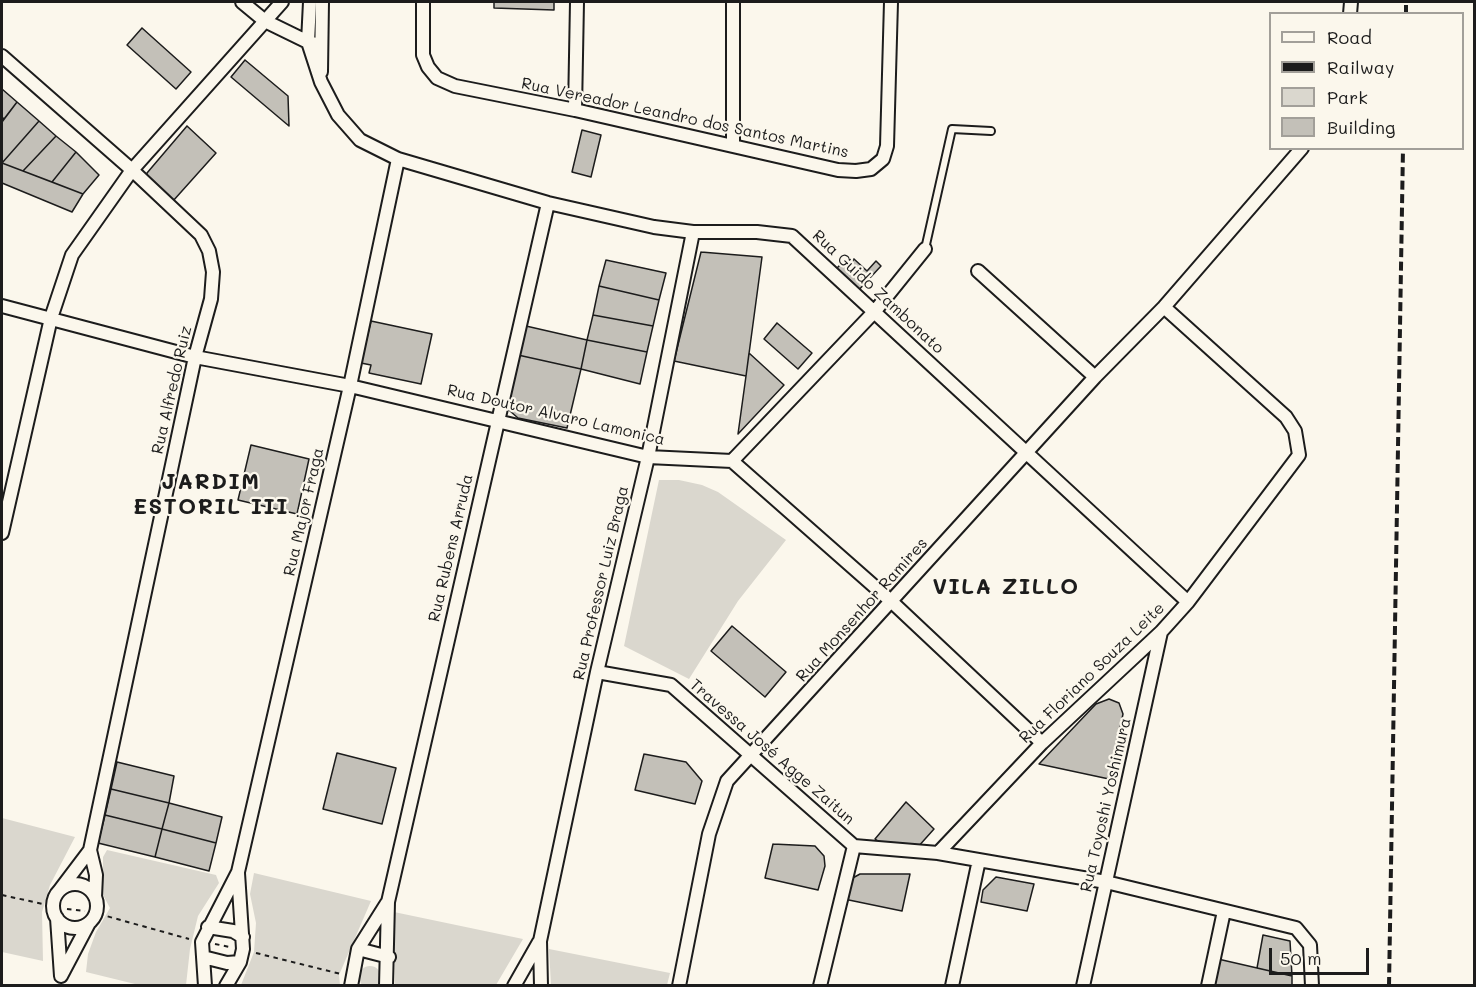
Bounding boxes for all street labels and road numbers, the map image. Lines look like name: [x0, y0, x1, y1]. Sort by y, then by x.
street label: Rua Vereador Leandro dos Santos Martins: [520, 74, 850, 162]
street label: Rua Guido Zambonato: [808, 226, 948, 358]
street label: Rua Alfredo Ruiz: [148, 324, 196, 456]
street label: Rua Doutor Alvaro Lamonica: [445, 381, 667, 449]
street label: Rua Major Fraga: [280, 446, 328, 578]
street label: Rua Rubens Arruda: [425, 472, 477, 624]
street label: Rua Professor Luiz Braga: [569, 484, 633, 682]
street label: Rua Monsenhor Ramires: [792, 534, 932, 686]
street label: Rua Floriano Souza Leite: [1015, 599, 1169, 747]
street label: Travessa José Agge Zaitun: [686, 675, 858, 829]
street label: Rua Toyoshi Yoshimura: [1077, 716, 1135, 894]

